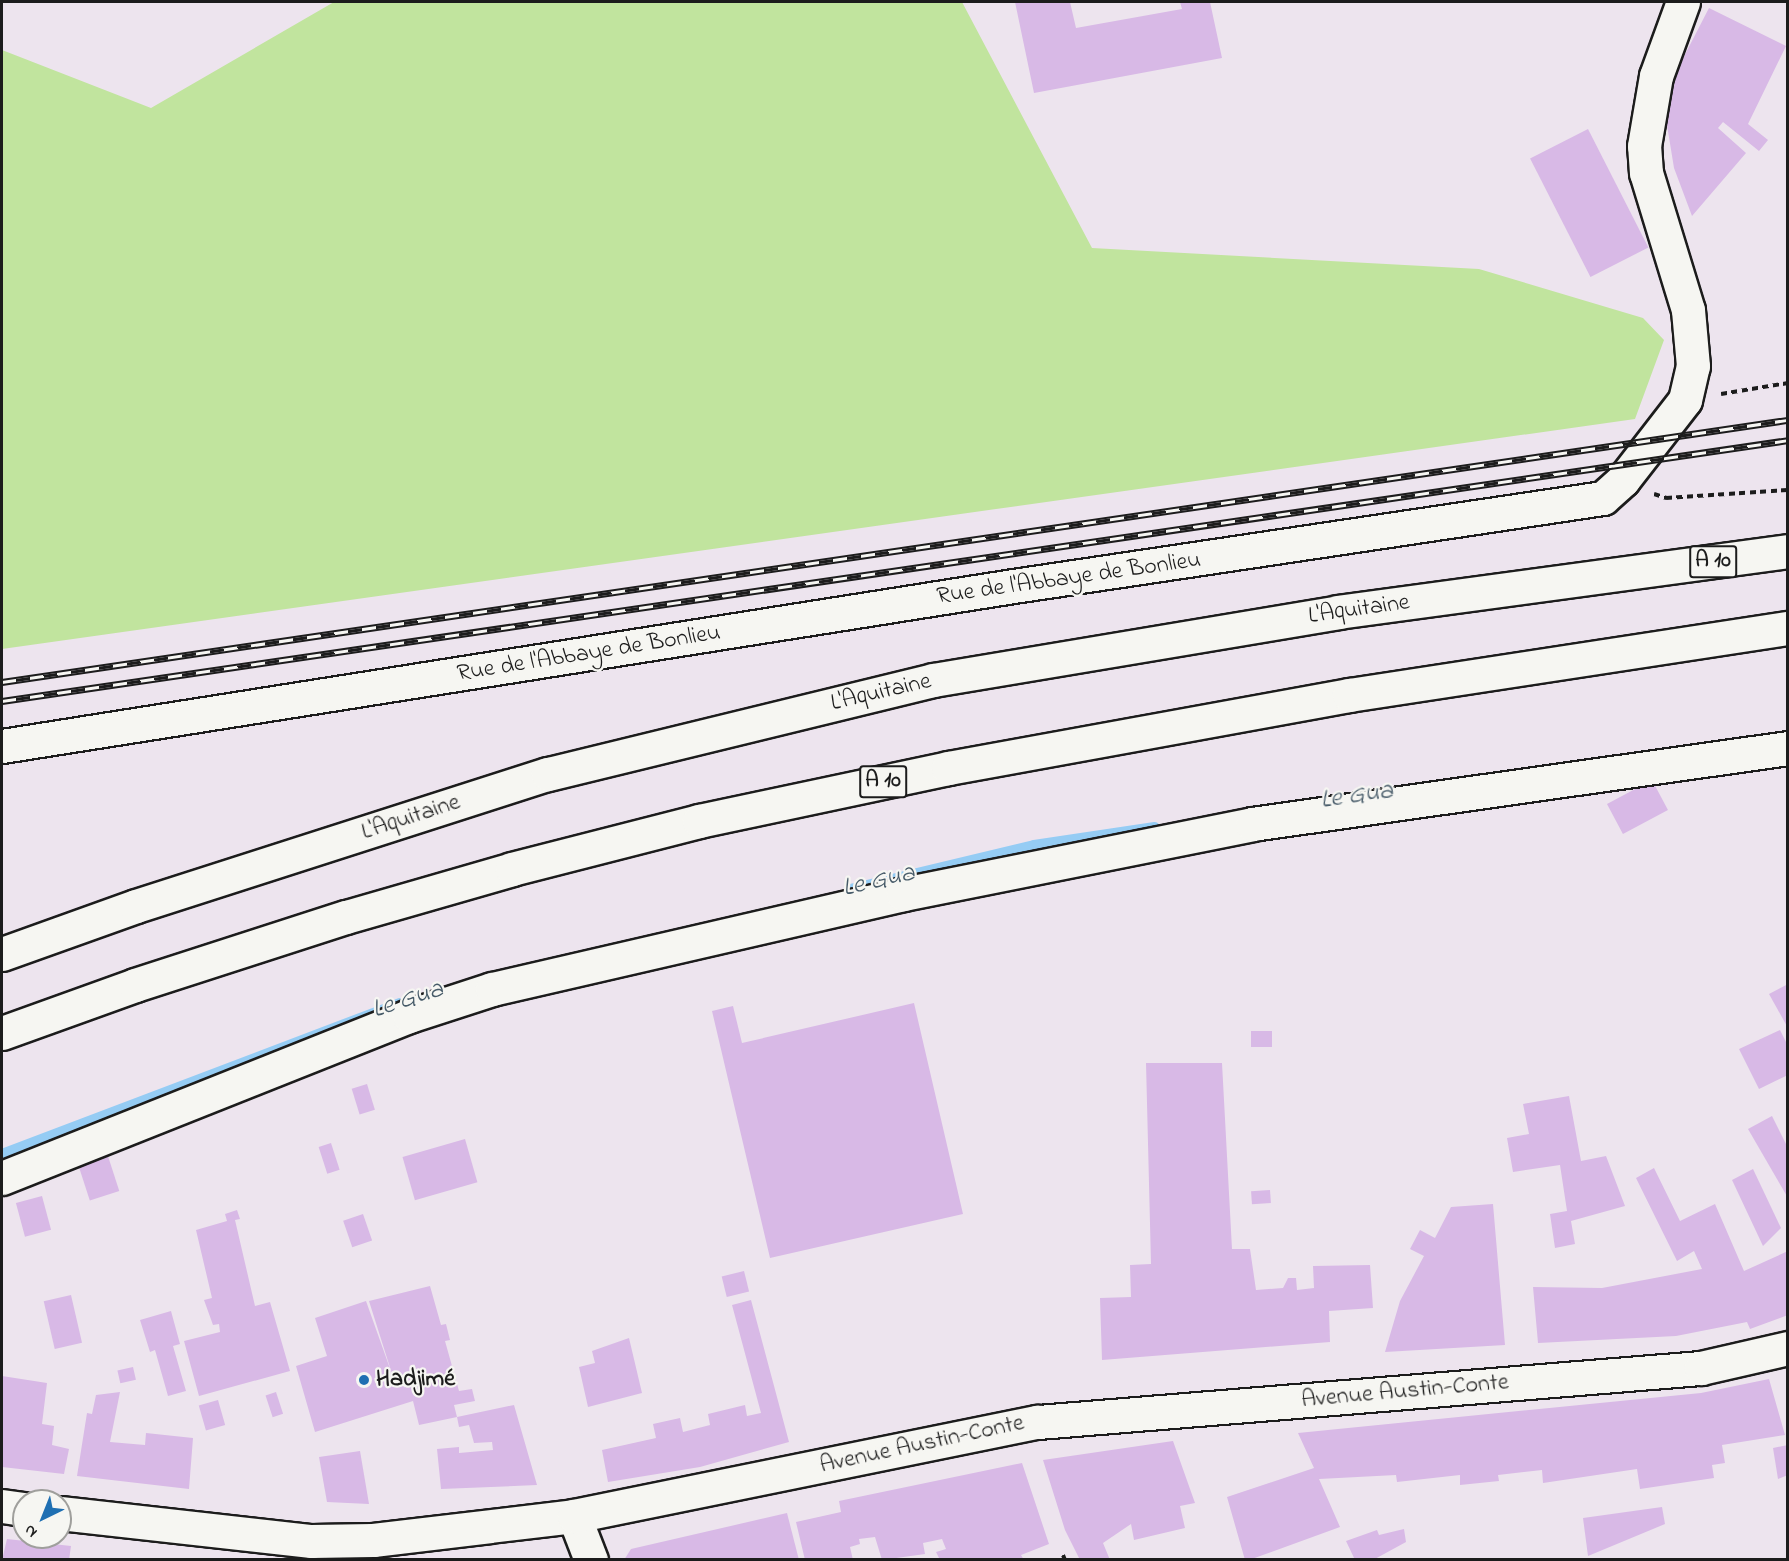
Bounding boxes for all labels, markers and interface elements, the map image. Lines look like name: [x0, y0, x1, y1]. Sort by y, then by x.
road number: A 10: [1689, 543, 1737, 581]
street label: Rue de l'Abbaye de Bonlieu: [935, 546, 1203, 612]
street label: L'Aquitaine: [1306, 589, 1412, 631]
street label: Rue de l'Abbaye de Bonlieu: [455, 619, 723, 689]
street label: L'Aquitaine: [828, 667, 934, 719]
road number: A 10: [859, 763, 907, 801]
water label: Le Gua: [1319, 776, 1395, 818]
street label: L'Aquitaine: [358, 789, 464, 847]
water label: Le Gua: [840, 859, 918, 905]
water label: Le Gua: [369, 975, 447, 1027]
place label: Hadjimé: [376, 1366, 455, 1394]
street label: Avenue Austin-Conte: [1300, 1369, 1510, 1415]
marker: Hadjimé: [357, 1373, 371, 1387]
street label: Avenue Austin-Conte: [817, 1409, 1027, 1481]
north arrow: [12, 1489, 72, 1549]
text: N: [19, 1518, 43, 1543]

